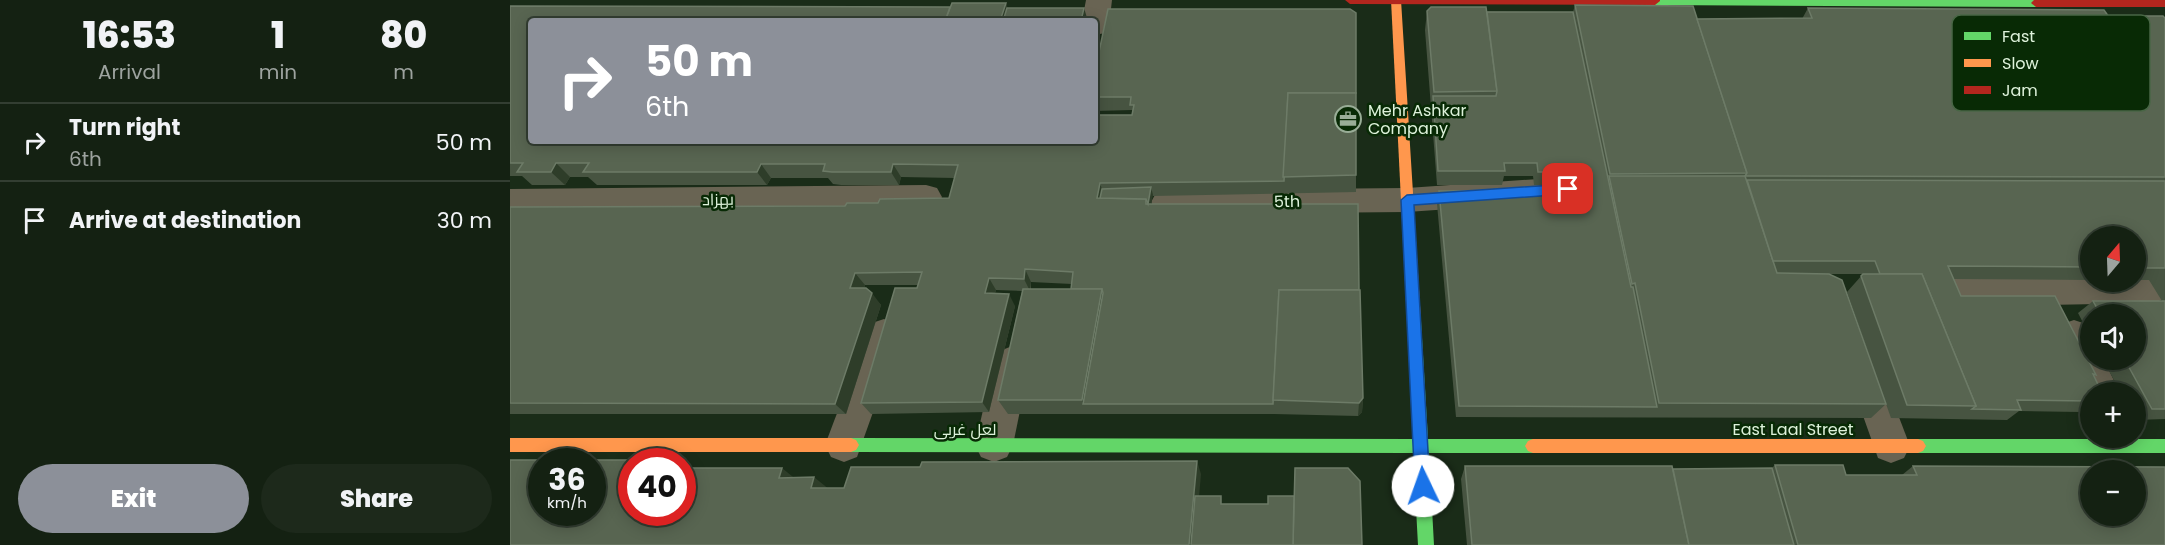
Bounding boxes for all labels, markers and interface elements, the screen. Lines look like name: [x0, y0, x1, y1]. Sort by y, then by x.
text: 16:53: [83, 10, 176, 61]
text: 1: [271, 10, 285, 61]
text: 80: [380, 10, 427, 61]
legend: [1952, 15, 2150, 111]
text: Fast: [2002, 25, 2035, 48]
text: 50 m: [645, 32, 753, 91]
icon: right: [546, 42, 624, 120]
text: Slow: [2002, 52, 2039, 75]
text: Arrival: [98, 58, 161, 86]
text: min: [259, 58, 297, 86]
text: m: [393, 58, 414, 86]
text: Jam: [2002, 79, 2038, 102]
text: 6th: [645, 88, 689, 125]
place label: Mehr Ashkar Company: [1368, 99, 1467, 140]
office icon: Mehr Ashkar Company: [1333, 104, 1363, 134]
text: Turn right: [69, 112, 180, 143]
icon: right: [18, 126, 51, 159]
text: 50 m: [436, 127, 492, 158]
text: 6th: [69, 145, 102, 173]
pin: [1542, 163, 1593, 214]
icon: arrive: [1551, 172, 1584, 205]
street label: بهزاد: [702, 188, 734, 211]
street label: 5th: [1274, 190, 1300, 213]
icon: arrive: [18, 204, 51, 237]
text: Arrive at destination: [69, 205, 301, 236]
text: 30 m: [437, 205, 492, 236]
north arrow: [2080, 226, 2146, 292]
map controls: [2080, 226, 2146, 526]
button: sound: [2080, 304, 2146, 370]
button: +: [2080, 382, 2146, 448]
street label: لعل غربی: [934, 418, 996, 441]
street label: East Laal Street: [1732, 418, 1854, 441]
speed limit sign: 40: [618, 448, 696, 526]
position arrow: [1391, 454, 1455, 518]
text: 36: [548, 458, 586, 501]
button: −: [2080, 460, 2146, 526]
button: Exit: [18, 464, 249, 533]
button: Share: [261, 464, 492, 533]
text: km/h: [547, 492, 587, 513]

